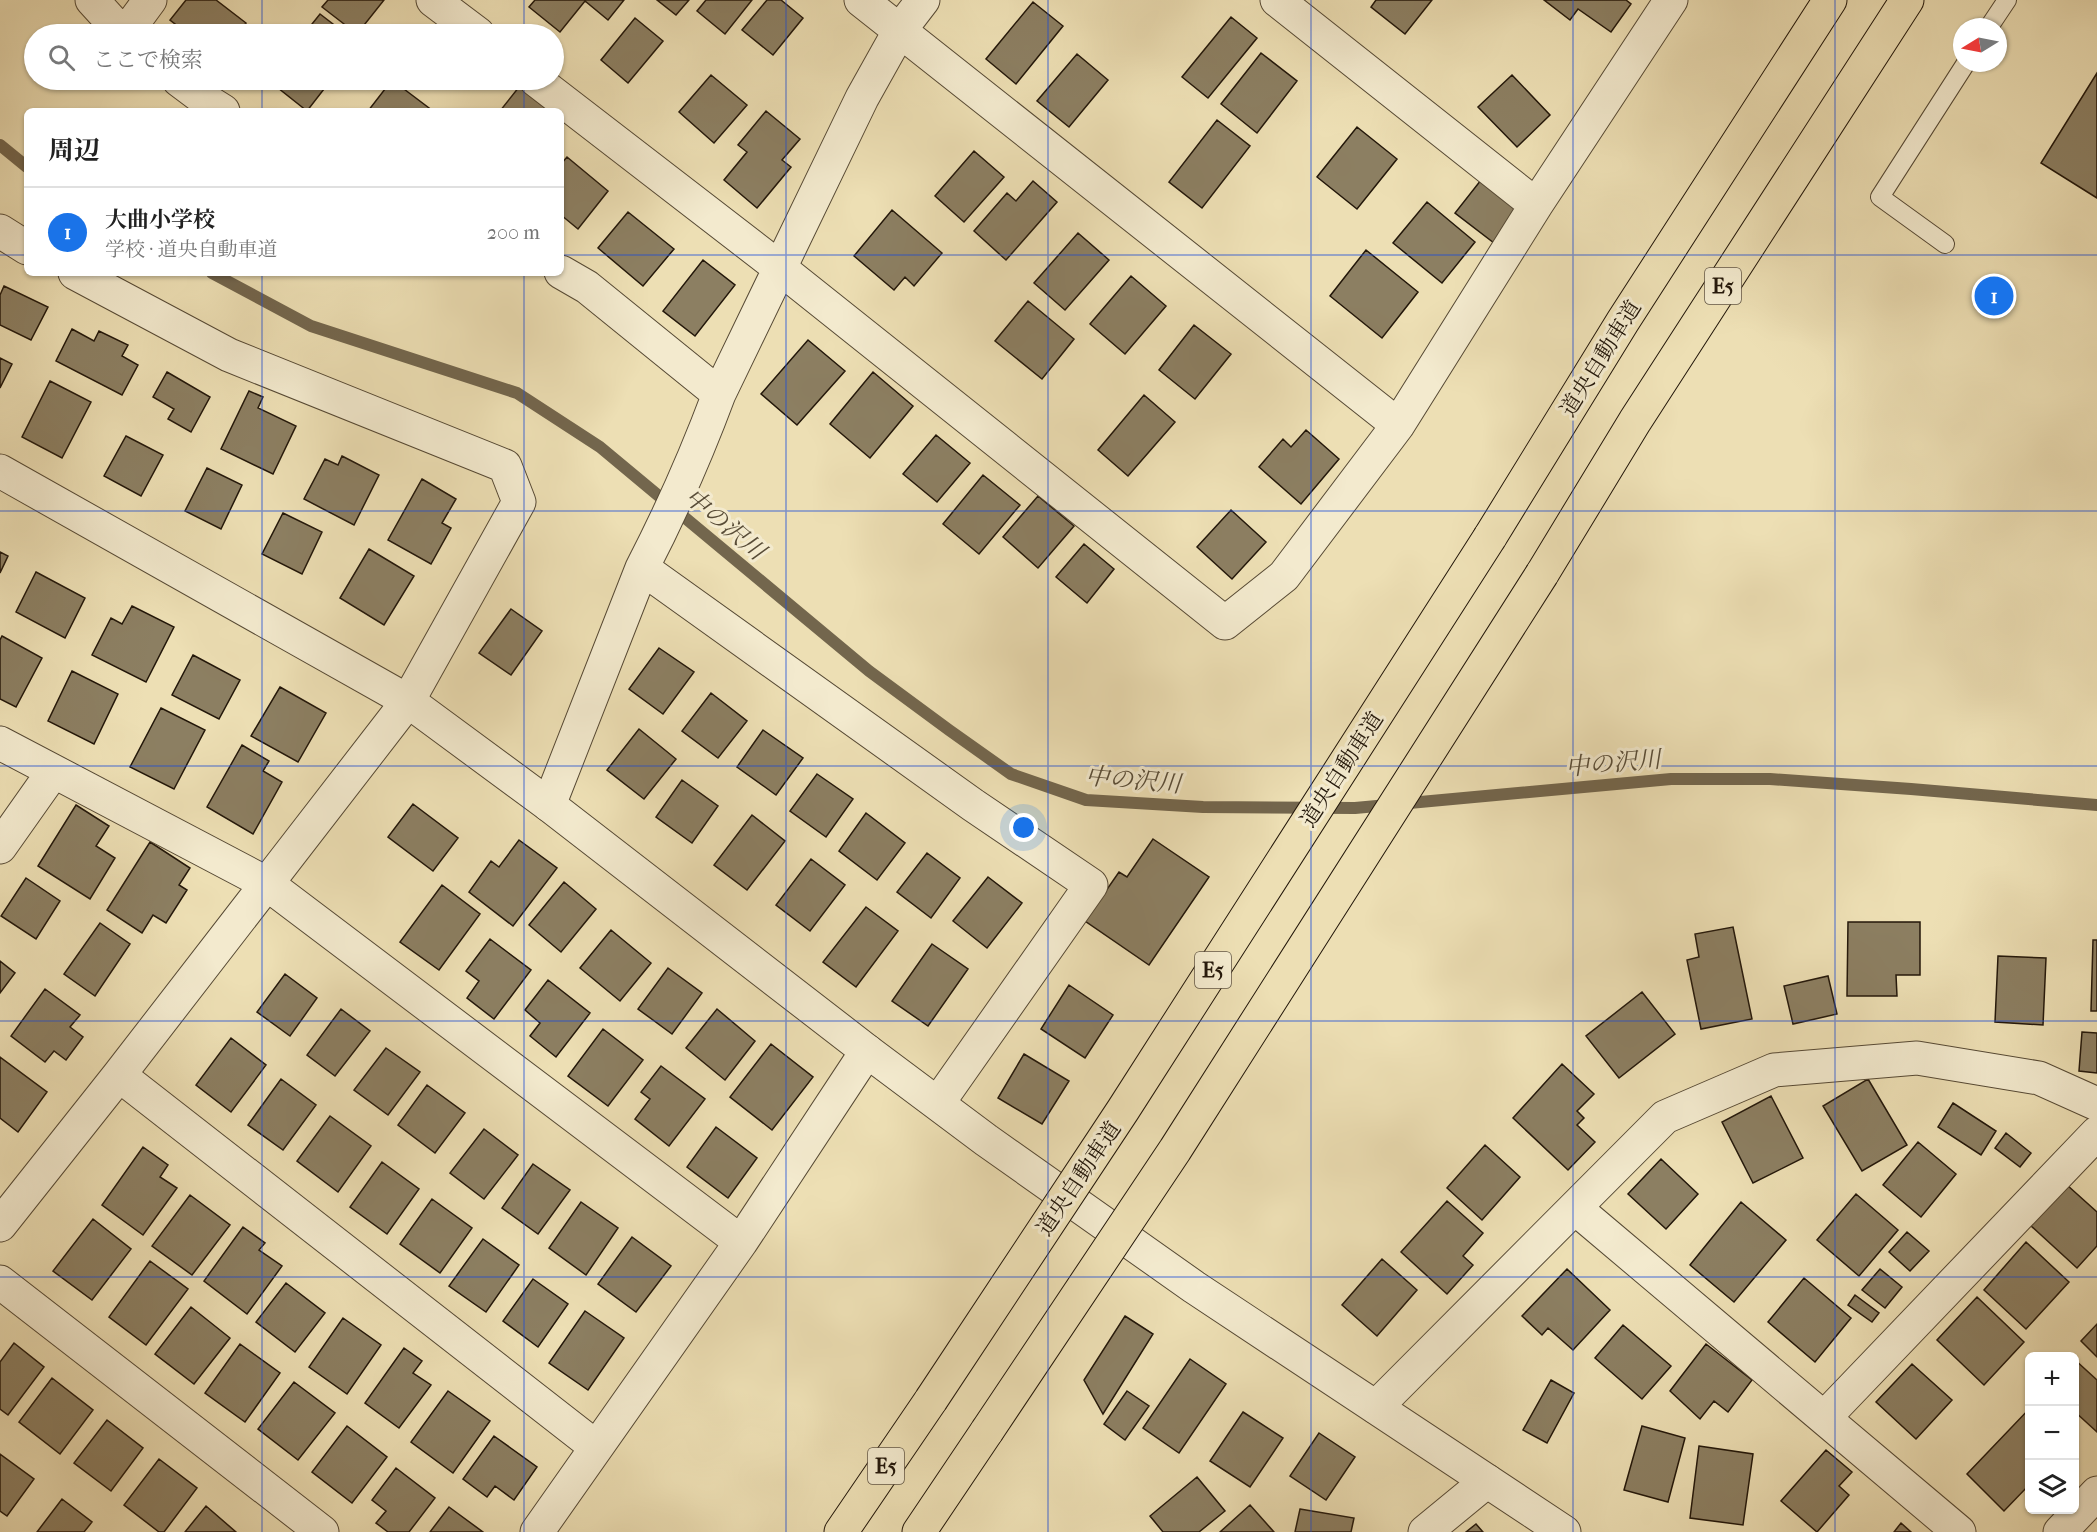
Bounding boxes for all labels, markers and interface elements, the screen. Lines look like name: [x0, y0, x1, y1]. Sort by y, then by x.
north arrow: [1953, 18, 2007, 72]
search box: [24, 24, 564, 90]
icon: search: [45, 41, 78, 74]
text: ここで検索: [93, 47, 203, 73]
text: 周辺: [48, 135, 100, 166]
text: 大曲小学校: [105, 207, 215, 233]
text: 1: [64, 221, 71, 244]
text: 200 m: [487, 221, 540, 244]
text: 学校 · 道央自動車道: [105, 238, 278, 261]
road number: E5: [1705, 268, 1741, 304]
pin: 1: [1974, 274, 2014, 318]
street label: 道央自動車道: [1555, 296, 1647, 421]
water label: 中の沢川: [679, 482, 773, 568]
street label: 道央自動車道: [1295, 707, 1389, 832]
water label: 中の沢川: [1564, 745, 1665, 781]
water label: 中の沢川: [1084, 762, 1185, 798]
your location: [1009, 813, 1038, 842]
road number: E5: [1195, 952, 1231, 988]
street label: 道央自動車道: [1031, 1117, 1127, 1241]
map controls: [2025, 1352, 2079, 1514]
button: +: [2025, 1352, 2079, 1406]
button: −: [2025, 1406, 2079, 1460]
road number: E5: [868, 1448, 904, 1484]
button: layers: [2025, 1460, 2079, 1514]

